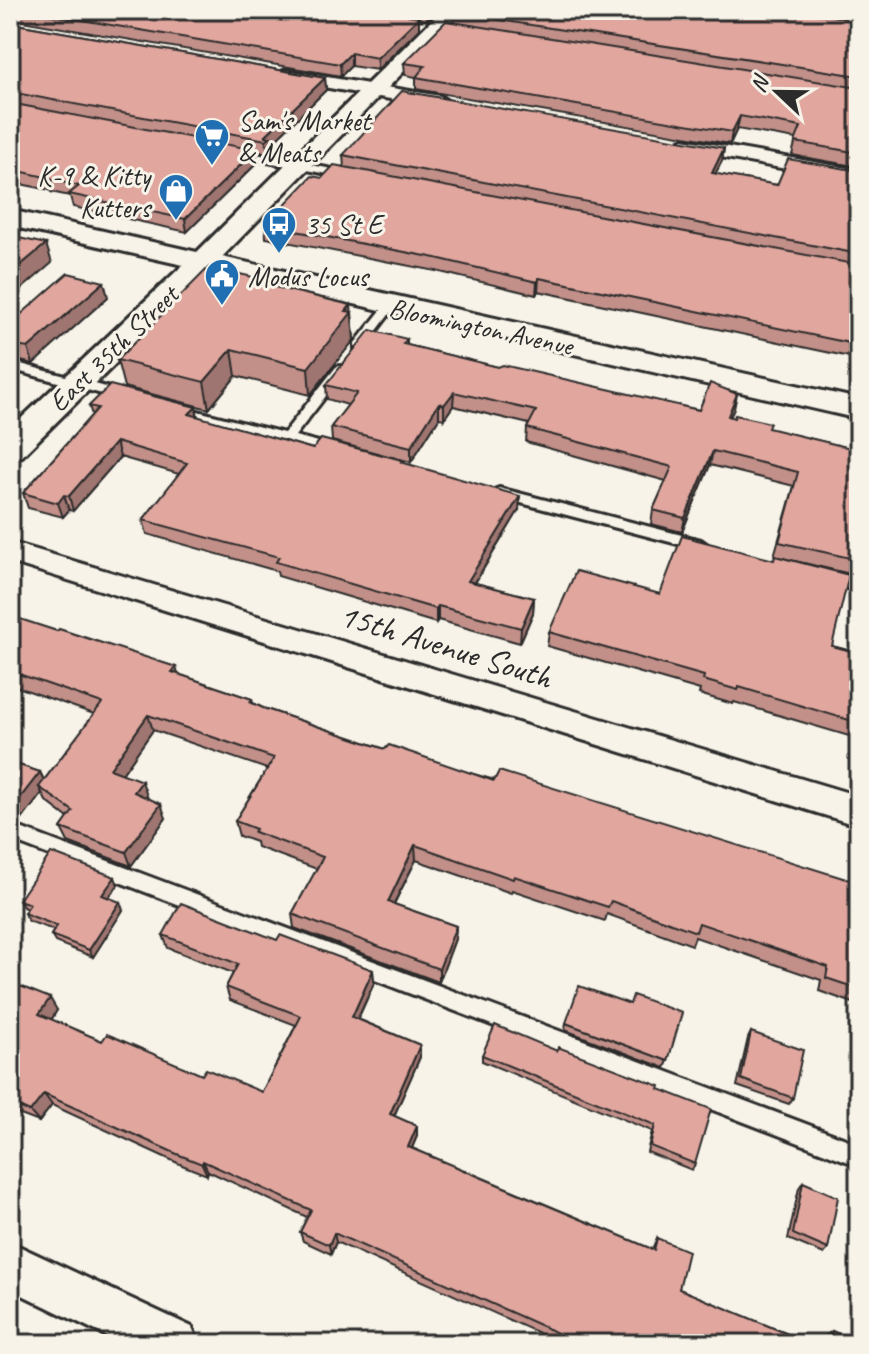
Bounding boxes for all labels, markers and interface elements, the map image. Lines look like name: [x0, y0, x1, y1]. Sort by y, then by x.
north arrow: [737, 52, 817, 132]
text: N: [744, 70, 776, 96]
place label: Sam's Market & Meats: [238, 103, 373, 170]
supermarket icon: Sam's Market & Meats: [193, 117, 231, 167]
place label: K-9 & Kitty Kutters: [37, 158, 152, 225]
shop icon: K-9 & Kitty Kutters: [157, 172, 195, 222]
bus stop icon: 35 St E: [260, 205, 298, 255]
place label: 35 St E: [305, 207, 385, 242]
public building icon: Modus Locus: [203, 257, 241, 307]
place label: Modus Locus: [248, 259, 370, 294]
street label: East 35th Street: [41, 276, 188, 419]
street label: Bloomington Avenue: [386, 290, 578, 363]
street label: 15th Avenue South: [335, 593, 559, 699]

